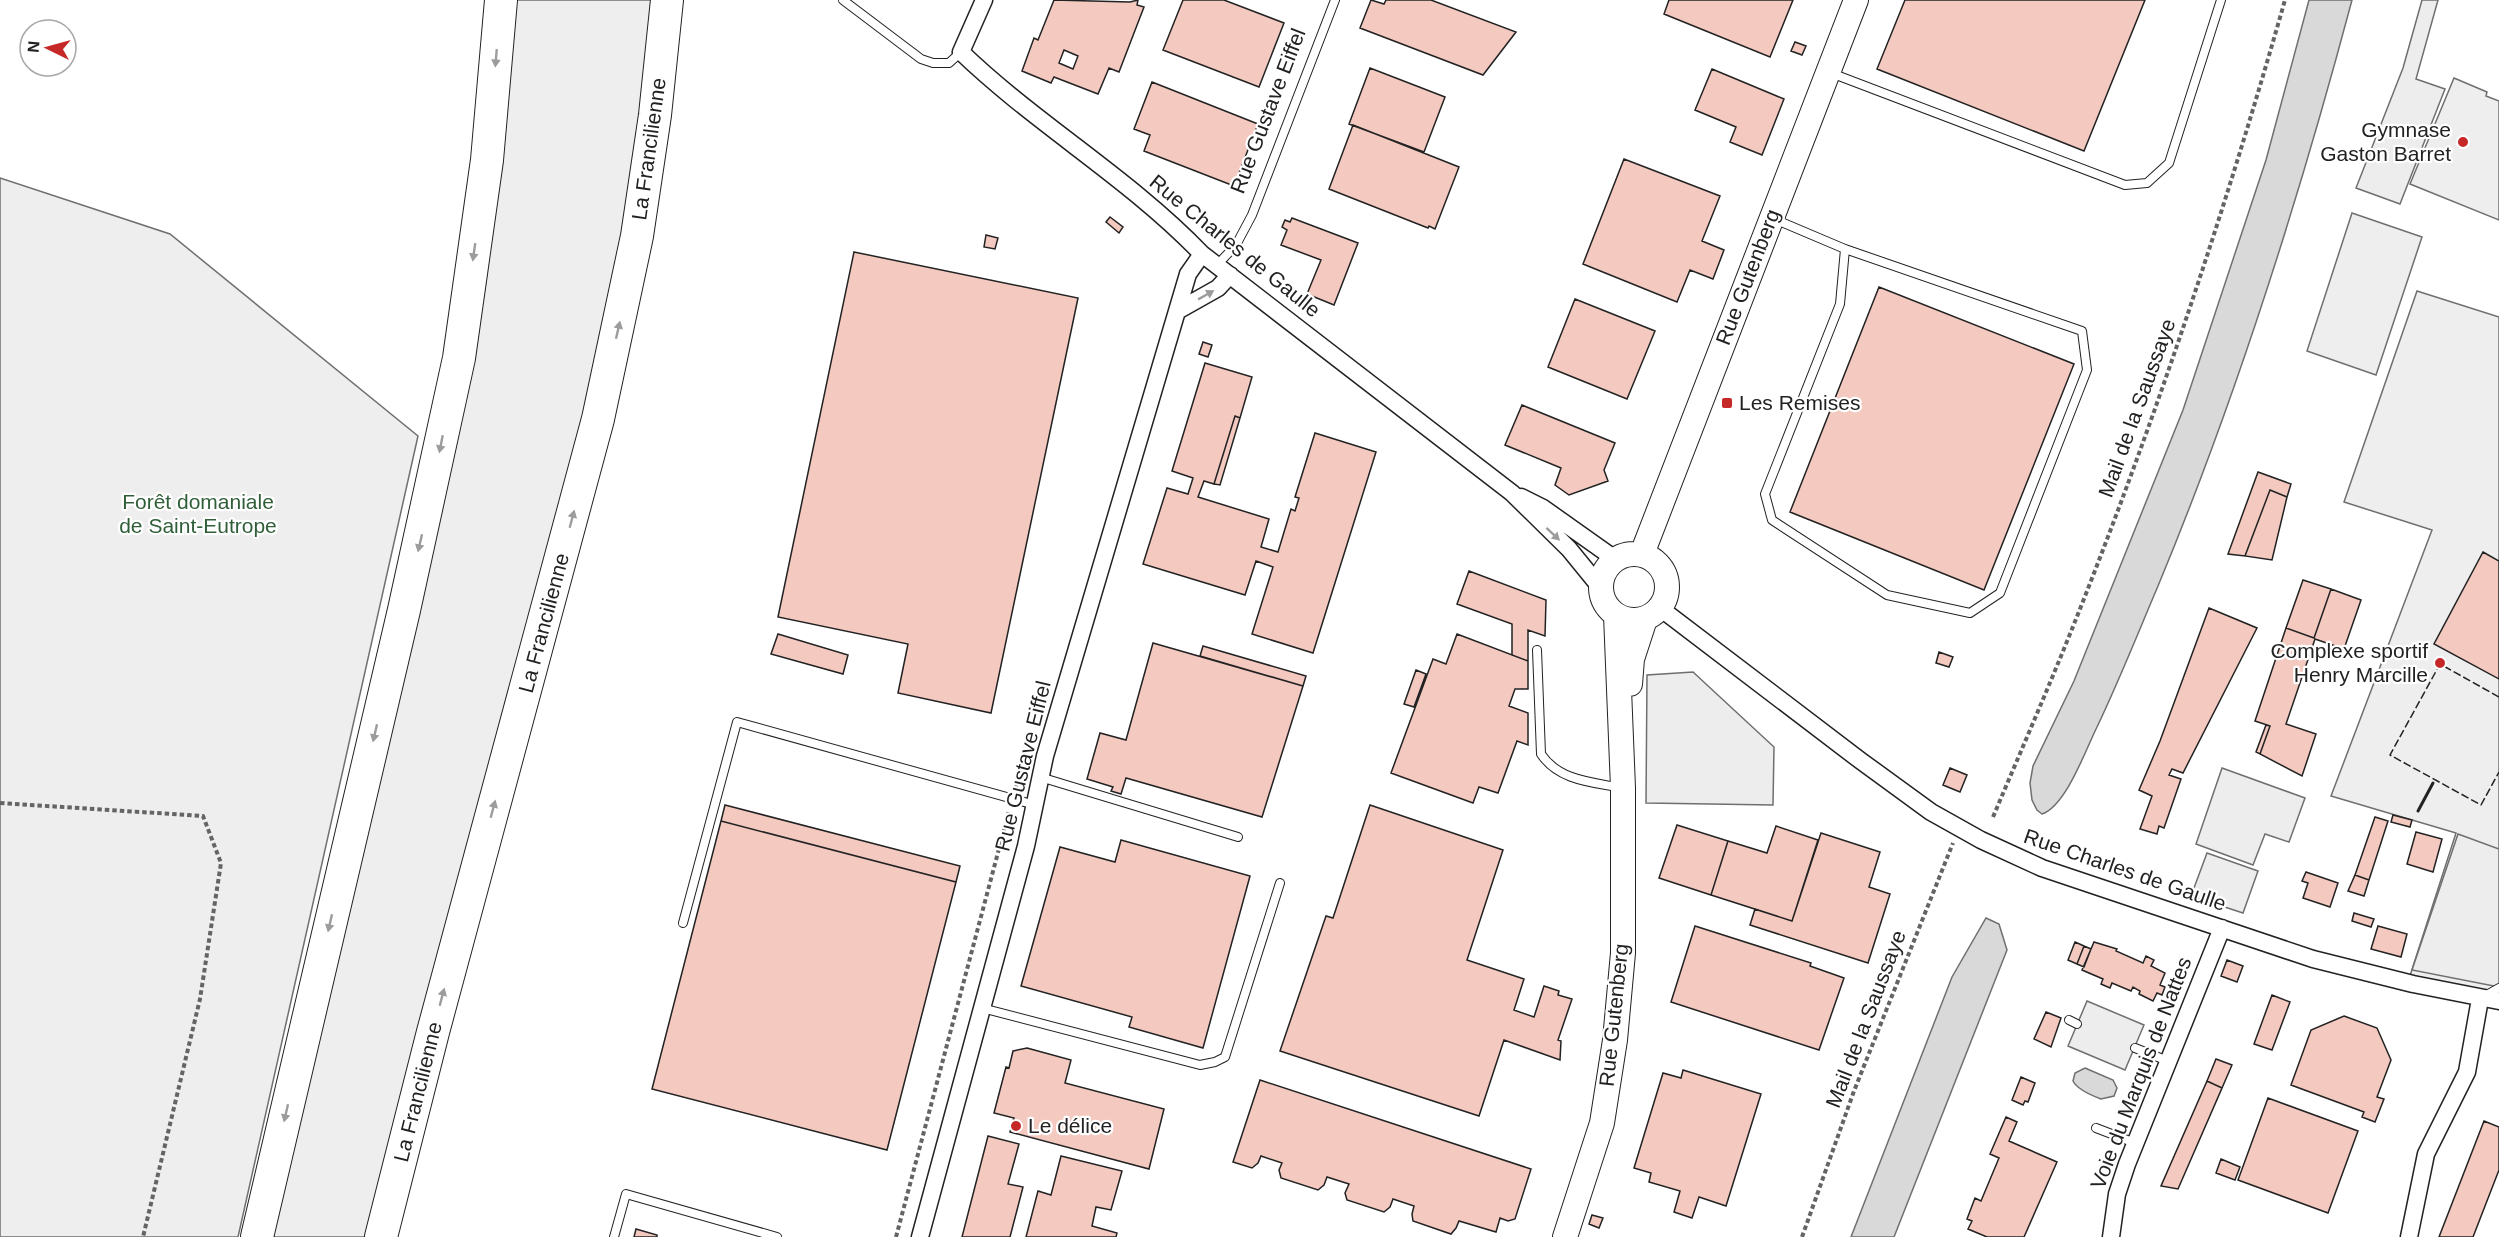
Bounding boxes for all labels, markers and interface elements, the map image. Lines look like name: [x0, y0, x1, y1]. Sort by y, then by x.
north arrow: [18, 18, 78, 78]
street label: Rue Gustave Eiffel: [1225, 25, 1310, 196]
text: N: [25, 40, 43, 53]
one-way arrow: [491, 49, 501, 68]
street label: La Francilienne: [627, 76, 670, 222]
place label: Gymnase Gaston Barret: [2320, 118, 2451, 165]
marker: Gymnase Gaston Barret: [2456, 135, 2470, 149]
street label: Rue Charles de Gaulle: [1146, 170, 1325, 321]
street label: Rue Gutenberg: [1711, 206, 1784, 348]
one-way arrow: [470, 243, 479, 262]
one-way arrow: [1198, 290, 1215, 300]
street label: Mail de la Saussaye: [2094, 316, 2179, 500]
one-way arrow: [613, 321, 623, 339]
place label: Les Remises: [1739, 391, 1860, 414]
marker: Les Remises: [1720, 396, 1734, 410]
one-way arrow: [436, 435, 445, 454]
park label: Forêt domaniale de Saint-Eutrope: [119, 490, 277, 537]
one-way arrow: [568, 510, 577, 528]
one-way arrow: [1546, 527, 1560, 541]
one-way arrow: [414, 534, 424, 553]
street label: La Francilienne: [514, 551, 573, 695]
place label: Complexe sportif Henry Marcille: [2270, 639, 2428, 686]
marker: Complexe sportif Henry Marcille: [2433, 656, 2447, 670]
street label: Rue Gustave Eiffel: [990, 678, 1055, 853]
one-way arrow: [370, 724, 380, 742]
one-way arrow: [489, 800, 498, 818]
street label: Rue Charles de Gaulle: [2021, 824, 2229, 915]
one-way arrow: [325, 914, 335, 932]
street label: Mail de la Saussaye: [1821, 927, 1910, 1111]
street label: Rue Gutenberg: [1595, 942, 1632, 1088]
street label: Voie du Marquis de Nattes: [2086, 954, 2195, 1192]
one-way arrow: [437, 988, 447, 1006]
street label: La Francilienne: [389, 1019, 446, 1164]
one-way arrow: [280, 1104, 290, 1122]
place label: Le délice: [1028, 1114, 1112, 1137]
marker: Le délice: [1009, 1119, 1023, 1133]

